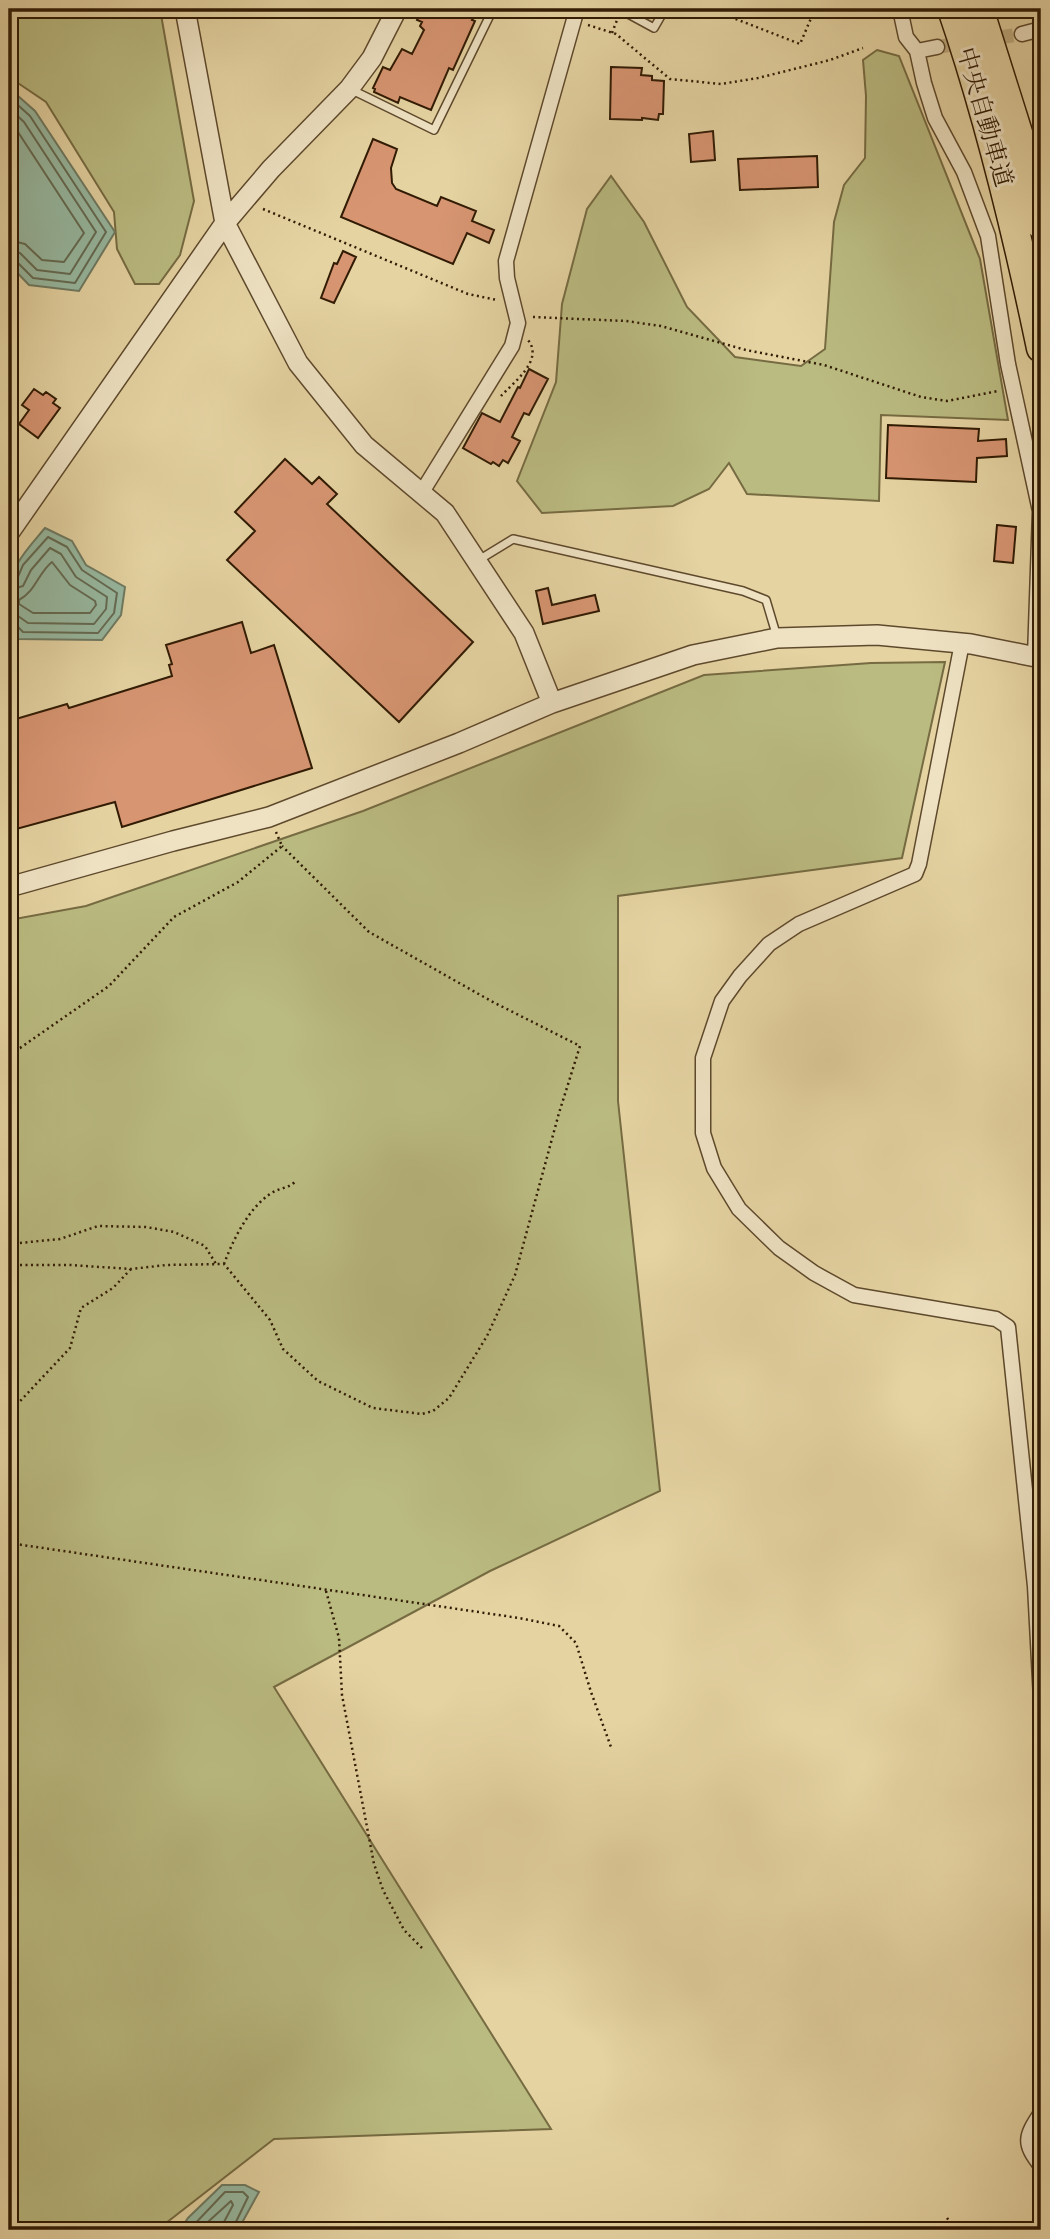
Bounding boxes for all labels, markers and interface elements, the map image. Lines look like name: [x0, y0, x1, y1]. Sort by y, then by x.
street label: 中央自動車道: [949, 43, 1022, 191]

